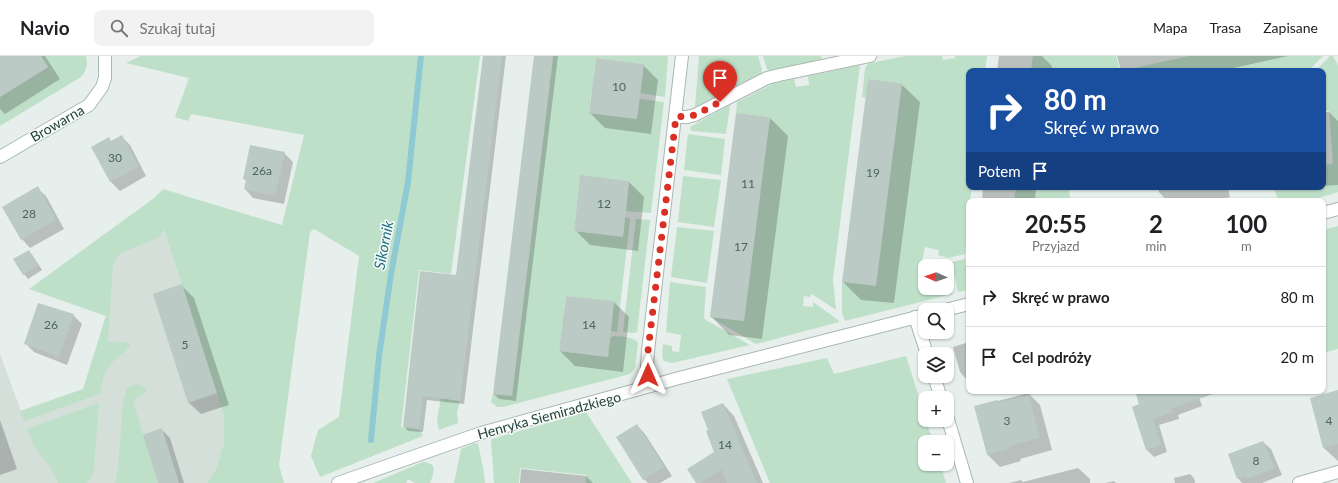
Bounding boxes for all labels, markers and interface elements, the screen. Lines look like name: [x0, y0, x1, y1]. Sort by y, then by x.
search box: [94, 10, 374, 46]
text: Navio: [20, 16, 70, 39]
icon: search: [108, 17, 130, 39]
text: Szukaj tutaj: [140, 19, 215, 37]
text: Mapa: [1153, 19, 1188, 36]
text: Trasa: [1210, 19, 1241, 36]
text: Zapisane: [1263, 19, 1318, 36]
pin: [703, 61, 737, 102]
icon: arrive: [709, 67, 731, 89]
house number: 10: [612, 79, 626, 94]
text: 80 m: [1044, 82, 1107, 116]
icon: right: [978, 84, 1030, 136]
street label: Browarna: [27, 101, 87, 145]
text: Skręć w prawo: [1044, 116, 1159, 138]
house number: 30: [108, 150, 122, 165]
icon: arrive: [1029, 160, 1051, 182]
text: Potem: [978, 162, 1021, 180]
house number: 26a: [252, 163, 272, 178]
house number: 19: [866, 165, 880, 180]
house number: 11: [741, 176, 755, 191]
house number: 12: [597, 196, 611, 211]
house number: 28: [22, 206, 36, 221]
text: 20:55: [1025, 209, 1087, 238]
text: 2: [1149, 209, 1163, 238]
text: 100: [1225, 209, 1267, 238]
water label: Sikornik: [369, 218, 397, 271]
text: Przyjazd: [1032, 238, 1080, 254]
text: min: [1146, 238, 1167, 254]
text: m: [1241, 238, 1252, 254]
house number: 17: [734, 239, 748, 254]
north arrow: [918, 259, 954, 295]
map controls: [918, 259, 954, 471]
icon: right: [978, 286, 1000, 308]
text: Skręć w prawo: [1012, 288, 1110, 306]
text: 80 m: [1280, 288, 1314, 306]
button: search: [918, 303, 954, 339]
house number: 26: [44, 317, 58, 332]
house number: 14: [582, 317, 596, 332]
house number: 5: [182, 337, 189, 352]
icon: arrive: [978, 346, 1000, 368]
button: layers: [918, 347, 954, 383]
text: Cel podróży: [1012, 348, 1091, 366]
text: 20 m: [1280, 348, 1314, 366]
position arrow: [627, 354, 669, 396]
street label: Henryka Siemiradzkiego: [475, 388, 623, 442]
button: +: [918, 391, 954, 427]
house number: 3: [1004, 413, 1011, 428]
house number: 4: [1326, 413, 1333, 428]
button: −: [918, 435, 954, 471]
house number: 14: [718, 437, 732, 452]
house number: 8: [1253, 453, 1260, 468]

